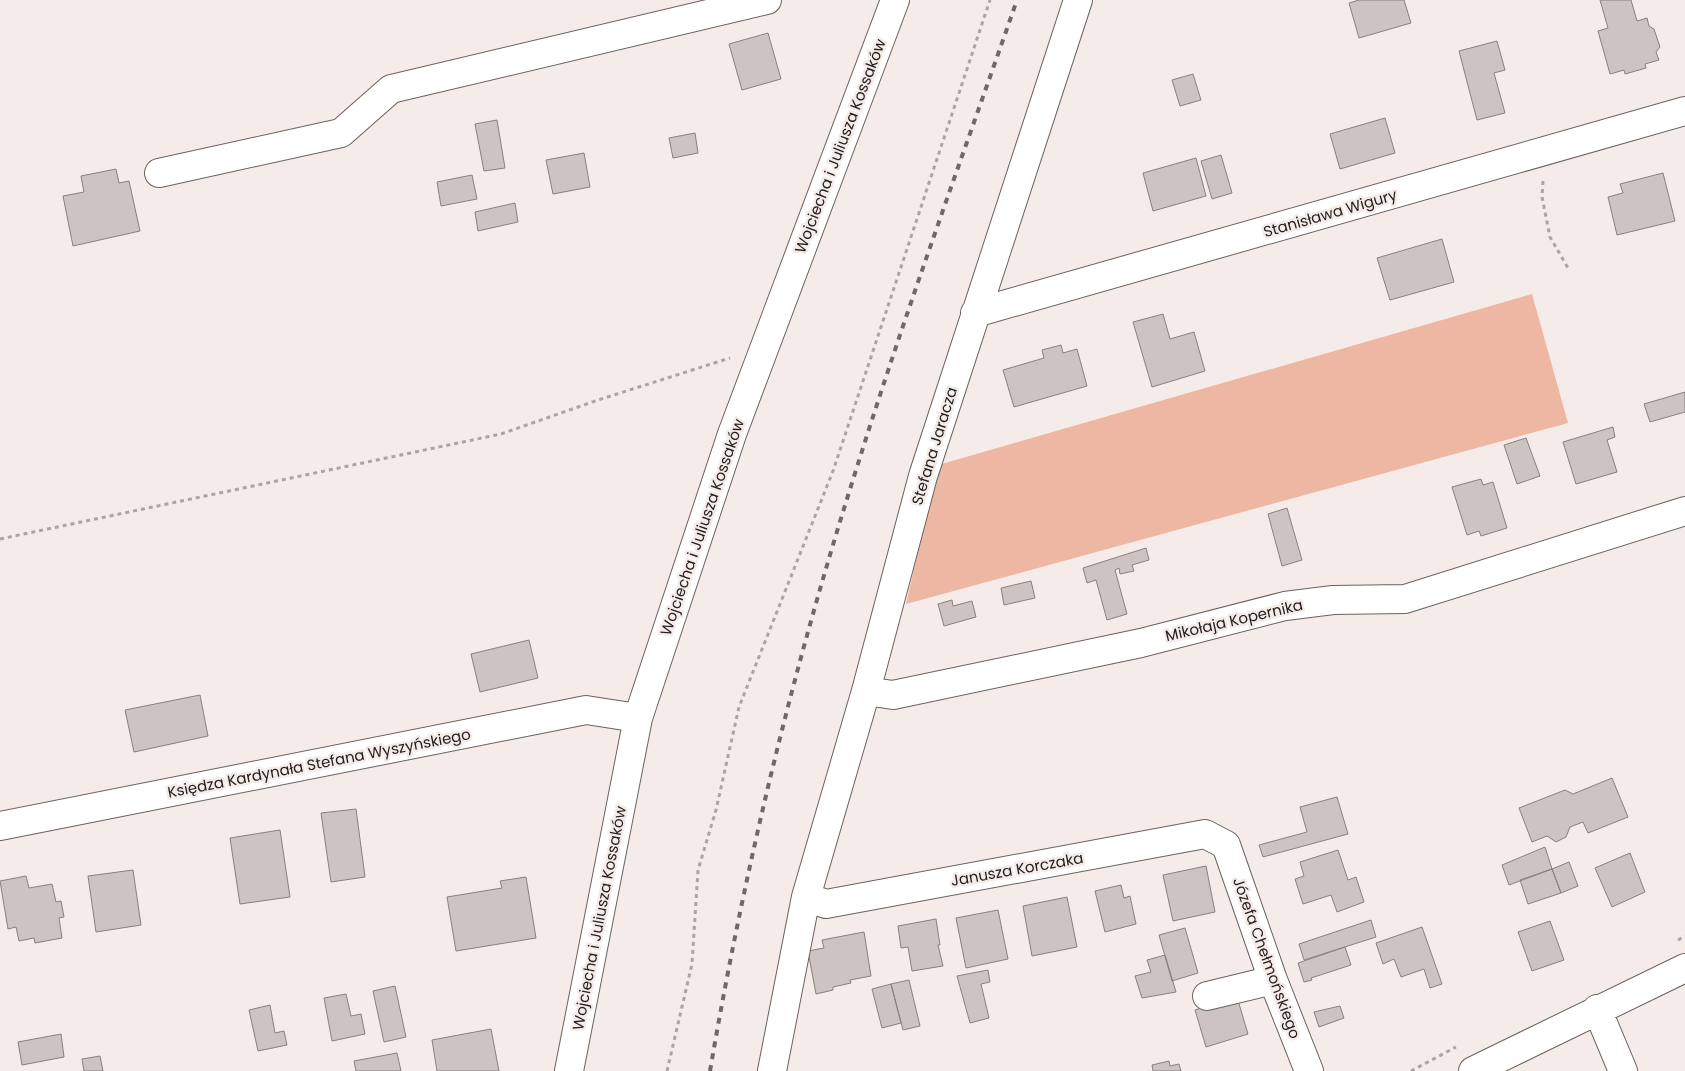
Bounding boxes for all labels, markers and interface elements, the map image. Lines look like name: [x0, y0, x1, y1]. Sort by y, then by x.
street label: Wojciecha i Juliusza Kossaków: [789, 35, 891, 256]
street label: Stanisława Wigury: [1261, 184, 1400, 242]
street label: Stefana Jaracza: [906, 384, 962, 508]
street label: Wojciecha i Juliusza Kossaków: [655, 415, 749, 638]
street label: Mikołaja Kopernika: [1163, 594, 1305, 646]
street label: Księdza Kardynała Stefana Wyszyńskiego: [166, 723, 472, 803]
street label: Wojciecha i Juliusza Kossaków: [567, 803, 631, 1032]
street label: Janusza Korczaka: [949, 847, 1085, 891]
street label: Józefa Chełmońskiego: [1228, 875, 1306, 1041]

